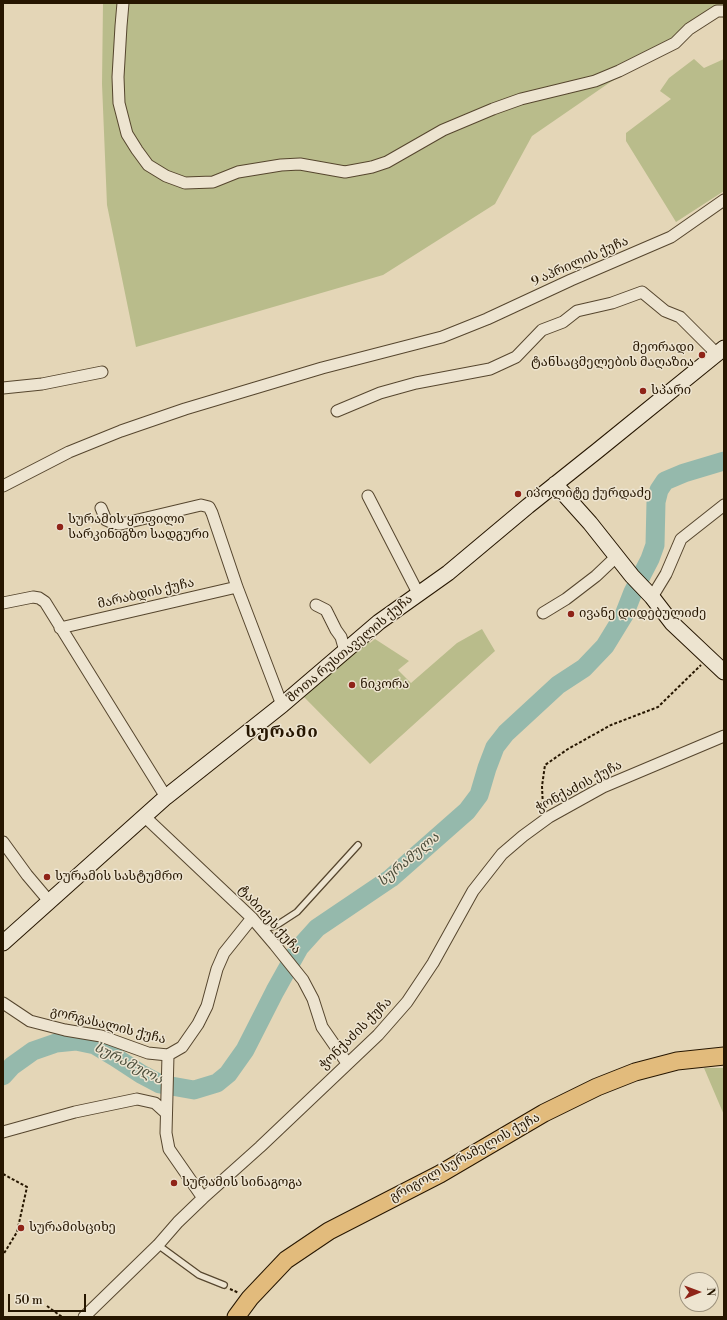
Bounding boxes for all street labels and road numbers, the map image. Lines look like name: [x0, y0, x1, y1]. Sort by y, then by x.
street label: 9 აპრილის ქუჩა: [529, 234, 631, 290]
street label: მარაბდის ქუჩა: [96, 575, 196, 613]
street label: შოთა რუსთაველის ქუჩა: [284, 592, 416, 706]
street label: ჭონქაძის ქუჩა: [533, 758, 625, 816]
street label: ტაბიძეს ქუჩა: [234, 883, 304, 957]
street label: ჭონქაძის ქუჩა: [317, 995, 395, 1073]
street label: გორგასალის ქუჩა: [49, 1004, 167, 1048]
street label: გრიგოლ სურამელის ქუჩა: [387, 1110, 543, 1206]

